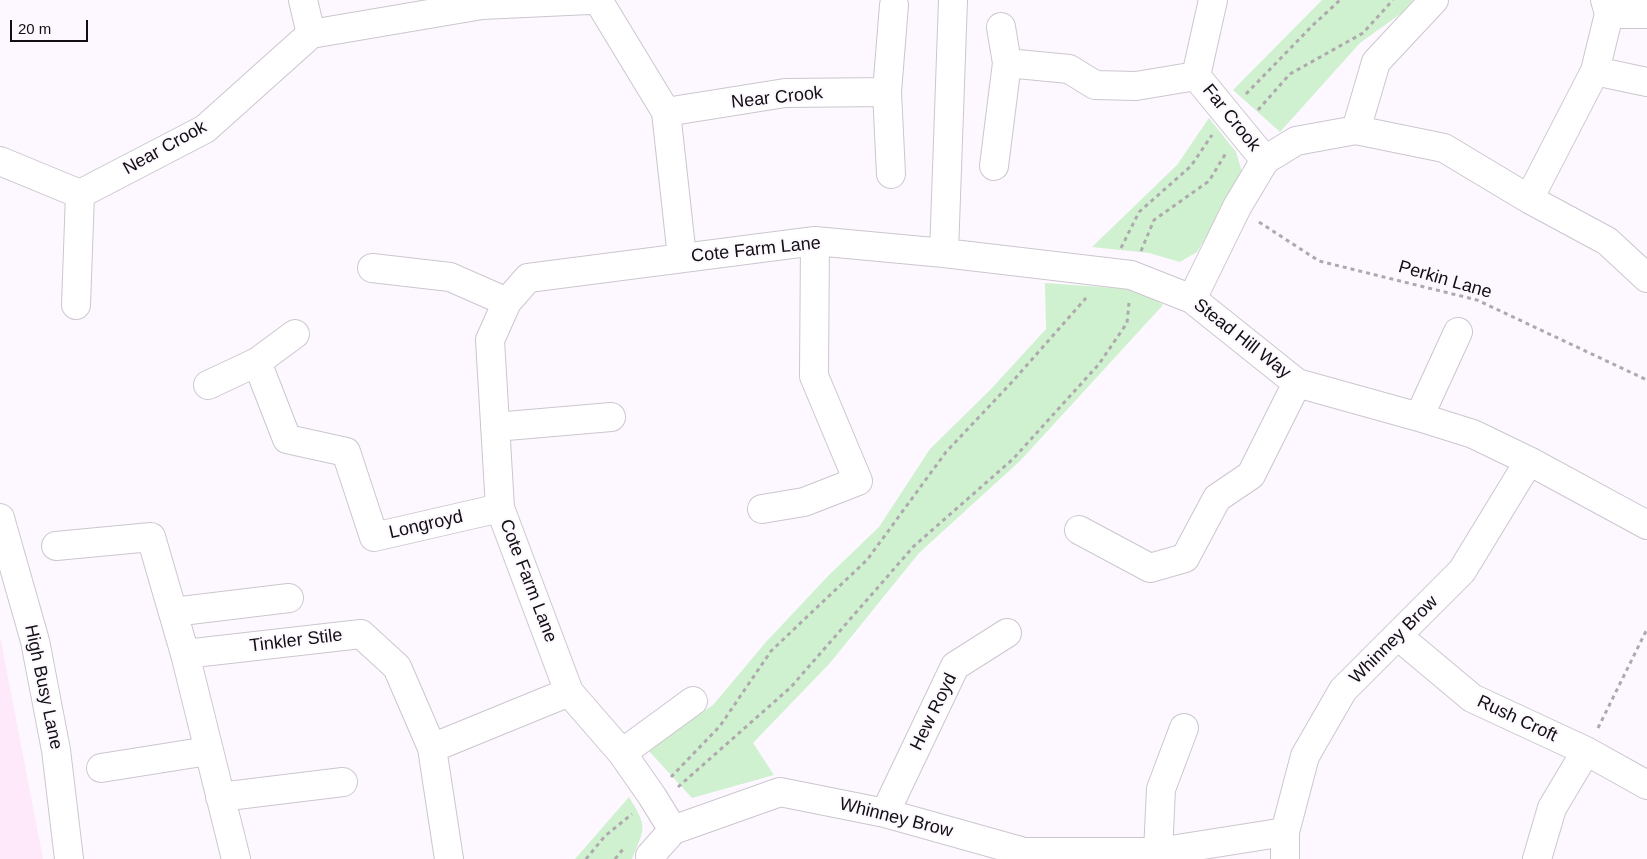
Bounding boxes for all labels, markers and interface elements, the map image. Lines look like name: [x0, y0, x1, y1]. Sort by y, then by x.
scale bar: [12, 10, 90, 42]
text: 20 m: [18, 20, 51, 37]
street label: Far Crook: [1197, 80, 1265, 156]
street label: Near Crook: [730, 82, 824, 114]
street label: Near Crook: [120, 116, 210, 180]
street label: Cote Farm Lane: [690, 232, 822, 268]
street label: Perkin Lane: [1396, 256, 1494, 304]
street label: Stead Hill Way: [1189, 294, 1295, 384]
street label: Longroyd: [387, 506, 465, 544]
street label: Cote Farm Lane: [495, 516, 561, 646]
street label: Whinney Brow: [1345, 591, 1443, 689]
street label: High Busy Lane: [19, 623, 67, 751]
street label: Tinkler Stile: [248, 625, 344, 657]
street label: Hew Royd: [906, 670, 962, 754]
street label: Rush Croft: [1473, 691, 1561, 747]
street label: Whinney Brow: [837, 793, 955, 843]

